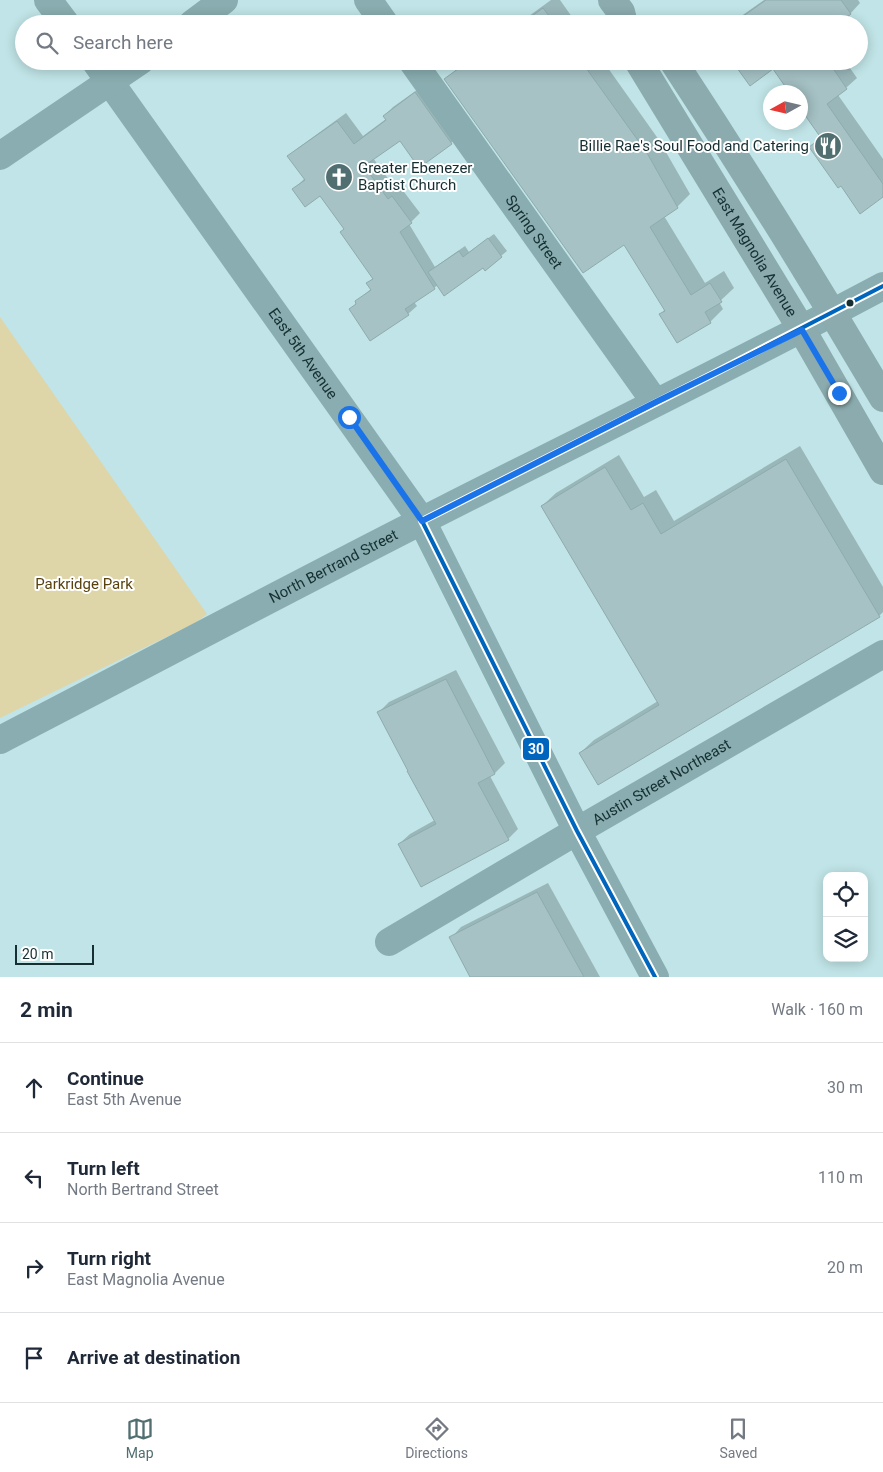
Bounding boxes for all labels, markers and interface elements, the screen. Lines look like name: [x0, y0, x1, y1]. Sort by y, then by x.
search box: [15, 15, 868, 70]
icon: search: [33, 29, 61, 57]
text: Search here: [73, 31, 173, 54]
north arrow: [763, 85, 808, 130]
restaurant icon: Billie Rae's Soul Food and Catering: [813, 131, 843, 161]
place label: Billie Rae's Soul Food and Catering: [579, 137, 809, 155]
place label: Greater Ebenezer Baptist Church: [358, 159, 472, 194]
church icon: Greater Ebenezer Baptist Church: [324, 162, 354, 192]
street label: East Magnolia Avenue: [708, 184, 801, 320]
street label: Spring Street: [502, 192, 566, 272]
unlabelled marker: [845, 298, 855, 308]
street label: East 5th Avenue: [265, 305, 342, 403]
route end: [828, 382, 851, 405]
route start: [338, 406, 361, 429]
street label: North Bertrand Street: [266, 526, 401, 607]
park label: Parkridge Park: [35, 575, 133, 593]
street label: Austin Street Northeast: [589, 735, 734, 829]
line badge: 30: [522, 737, 550, 761]
text: 30: [528, 741, 544, 757]
map controls: [823, 872, 868, 962]
button: locate: [823, 872, 868, 917]
button: layers: [823, 917, 868, 962]
scale bar: [15, 942, 94, 965]
text: 20 m: [22, 946, 54, 962]
text: 2 min: [20, 998, 73, 1022]
text: Walk · 160 m: [771, 1000, 863, 1019]
text: Continue: [67, 1067, 144, 1090]
icon: ahead: [20, 1074, 48, 1102]
text: 30 m: [827, 1078, 863, 1097]
text: East 5th Avenue: [67, 1090, 182, 1109]
text: Turn left: [67, 1157, 140, 1180]
icon: left: [20, 1164, 48, 1192]
text: 110 m: [818, 1168, 863, 1187]
text: North Bertrand Street: [67, 1180, 219, 1199]
text: Turn right: [67, 1247, 151, 1270]
icon: right: [20, 1254, 48, 1282]
text: 20 m: [827, 1258, 863, 1277]
text: East Magnolia Avenue: [67, 1270, 225, 1289]
icon: arrive: [20, 1344, 48, 1372]
text: Arrive at destination: [67, 1346, 240, 1369]
tab: Map: [126, 1415, 154, 1461]
tab: Directions: [405, 1415, 468, 1461]
tab: Saved: [719, 1415, 757, 1461]

